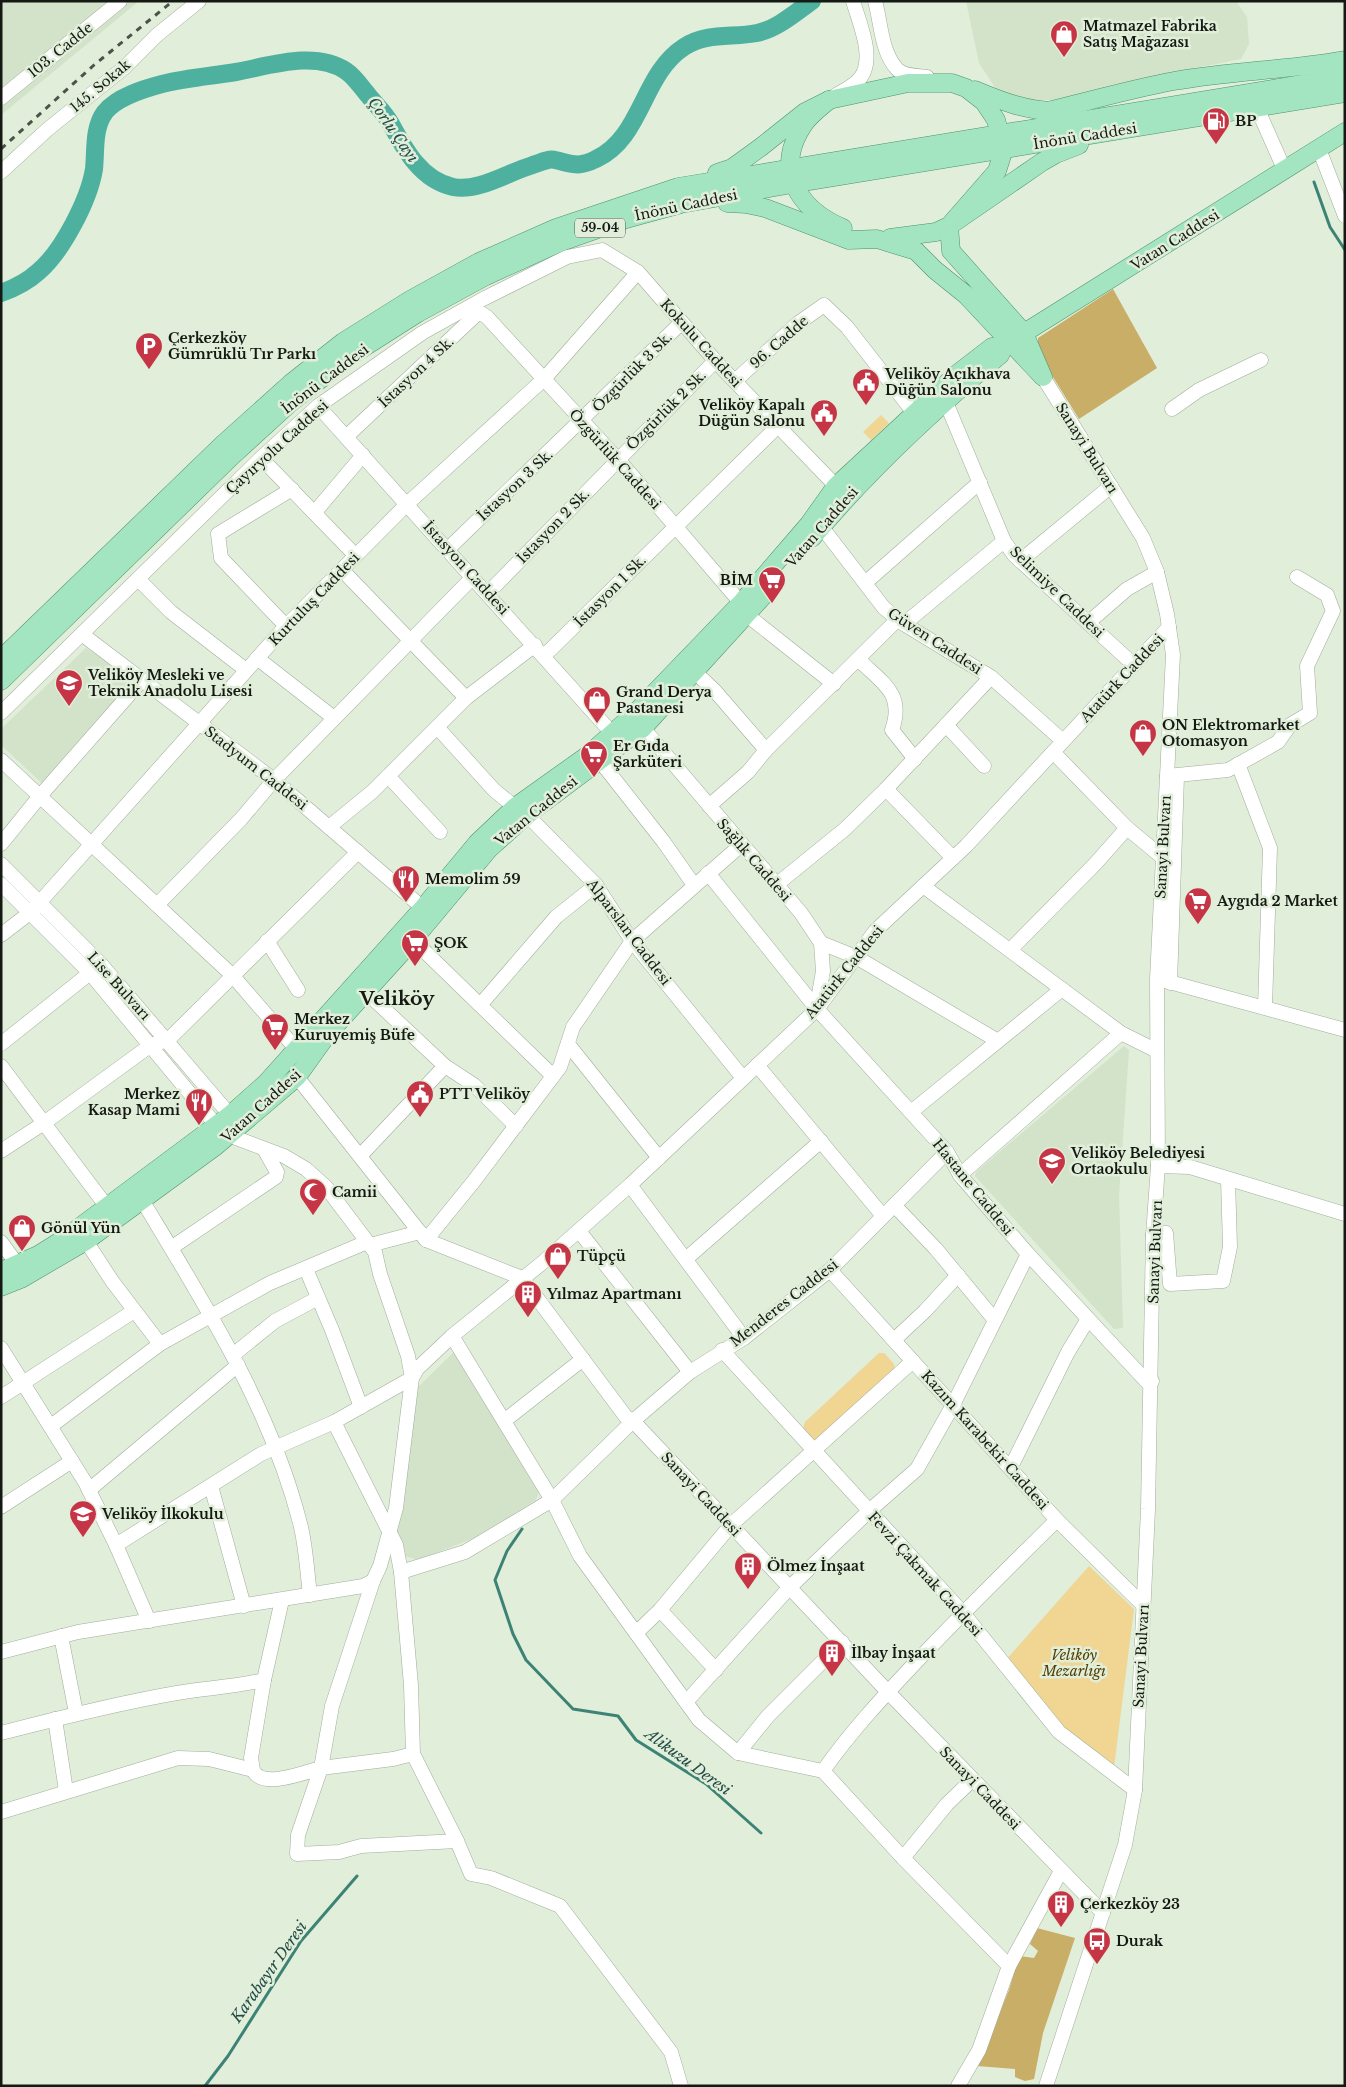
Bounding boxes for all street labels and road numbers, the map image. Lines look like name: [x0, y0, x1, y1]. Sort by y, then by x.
street label: 103. Cadde: [24, 18, 96, 82]
street label: 145. Sokak: [66, 55, 134, 116]
street label: İnönü Caddesi: [1032, 119, 1138, 153]
street label: İnönü Caddesi: [633, 185, 739, 225]
street label: Vatan Caddesi: [1126, 205, 1223, 275]
road number: 59-04: [575, 218, 625, 238]
street label: Kokulu Caddesi: [657, 295, 746, 391]
street label: 96. Cadde: [746, 312, 812, 372]
street label: Özgürlük 3 Sk.: [588, 328, 676, 416]
street label: İstasyon 4 Sk.: [375, 333, 457, 411]
street label: İnönü Caddesi: [278, 340, 372, 418]
street label: Özgürlük 2 Sk.: [622, 366, 710, 454]
street label: Çayıryolu Caddesi: [222, 396, 332, 498]
street label: Sanayi Bulvarı: [1052, 399, 1122, 497]
street label: Özgürlük Caddesi: [565, 404, 666, 513]
street label: İstasyon 3 Sk.: [473, 445, 557, 525]
street label: Vatan Caddesi: [781, 483, 862, 572]
street label: İstasyon 2 Sk.: [513, 485, 593, 567]
street label: İstasyon Caddesi: [419, 517, 513, 619]
street label: Selimiye Caddesi: [1006, 543, 1108, 642]
street label: Kurtuluş Caddesi: [265, 548, 363, 649]
street label: İstasyon 1 Sk.: [570, 551, 650, 631]
street label: Güven Caddesi: [885, 604, 986, 678]
street label: Atatürk Caddesi: [1076, 630, 1168, 727]
street label: Stadyum Caddesi: [201, 722, 311, 814]
street label: Vatan Caddesi: [490, 772, 581, 850]
street label: Sanayi Bulvarı: [1151, 795, 1175, 899]
street label: Sağlık Caddesi: [713, 815, 795, 905]
street label: Alparslan Caddesi: [582, 874, 675, 989]
street label: Atatürk Caddesi: [800, 922, 887, 1023]
street label: Lise Bulvarı: [84, 948, 154, 1024]
street label: Vatan Caddesi: [217, 1065, 305, 1147]
street label: Hastane Caddesi: [929, 1135, 1018, 1239]
street label: Sanayi Bulvarı: [1144, 1200, 1166, 1304]
street label: Menderes Caddesi: [726, 1255, 842, 1351]
street label: Kazım Karabekir Caddesi: [918, 1367, 1052, 1514]
street label: Sanayi Caddesi: [657, 1448, 745, 1540]
street label: Fevzi Çakmak Caddesi: [864, 1508, 986, 1640]
street label: Sanayi Bulvarı: [1129, 1604, 1153, 1708]
street label: Sanayi Caddesi: [936, 1743, 1024, 1833]

